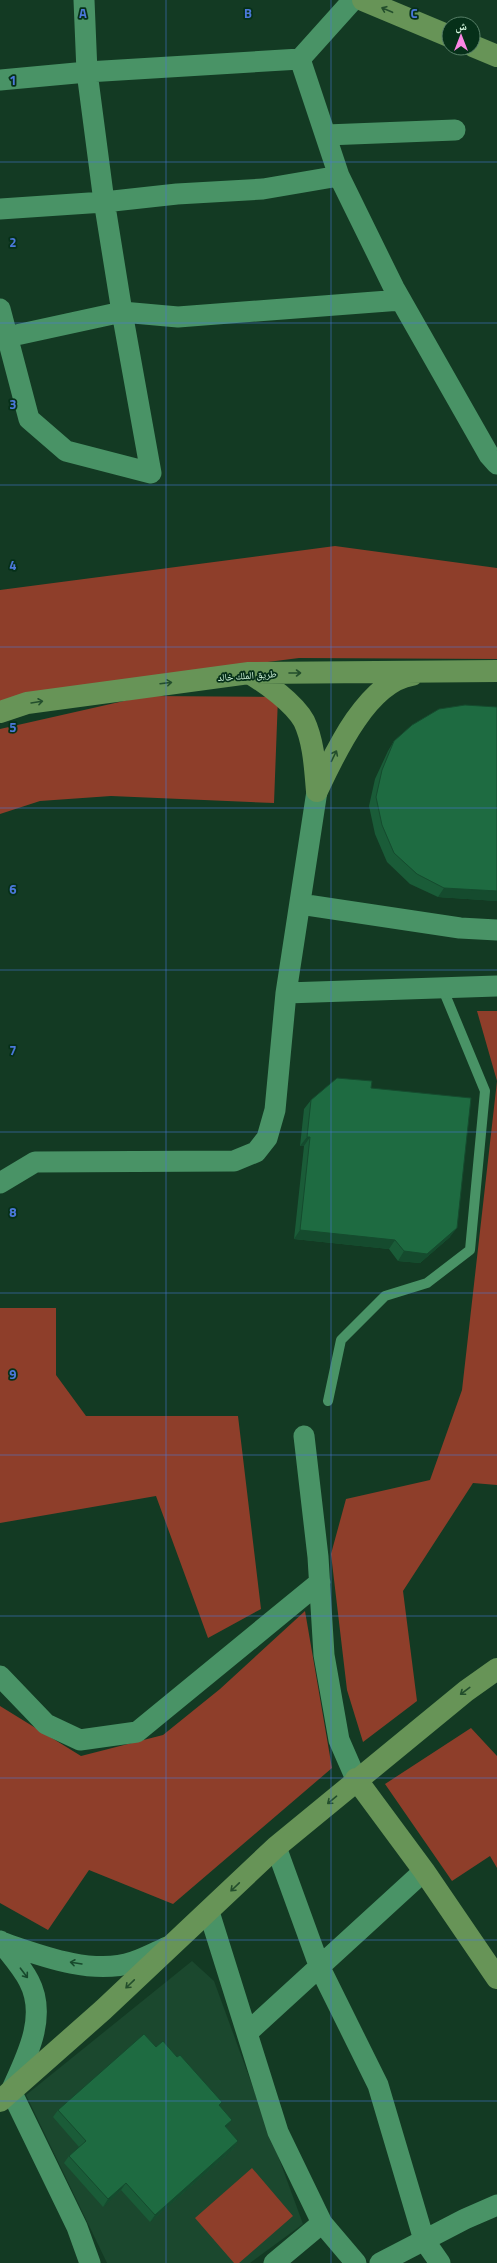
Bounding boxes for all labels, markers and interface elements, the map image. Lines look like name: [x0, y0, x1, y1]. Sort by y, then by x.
text: A: [79, 3, 87, 23]
text: B: [244, 3, 252, 23]
text: C: [410, 3, 418, 23]
one-way arrow: [382, 6, 394, 14]
north arrow: [441, 16, 481, 56]
text: ش: [455, 18, 467, 34]
text: 1: [9, 70, 17, 90]
text: 2: [9, 232, 17, 252]
text: 3: [9, 394, 17, 414]
text: 4: [9, 555, 17, 575]
street label: طريق الملك خالد: [217, 666, 277, 685]
one-way arrow: [288, 669, 301, 676]
one-way arrow: [159, 679, 172, 687]
one-way arrow: [30, 698, 43, 706]
text: 5: [9, 717, 17, 737]
one-way arrow: [331, 750, 338, 762]
text: 6: [9, 879, 17, 899]
text: 7: [9, 1040, 17, 1060]
text: 8: [9, 1202, 17, 1222]
text: 9: [9, 1364, 17, 1384]
one-way arrow: [460, 1687, 471, 1696]
one-way arrow: [327, 1795, 337, 1804]
one-way arrow: [230, 1882, 240, 1891]
one-way arrow: [70, 1959, 83, 1967]
one-way arrow: [19, 1968, 28, 1979]
one-way arrow: [125, 1979, 135, 1989]

